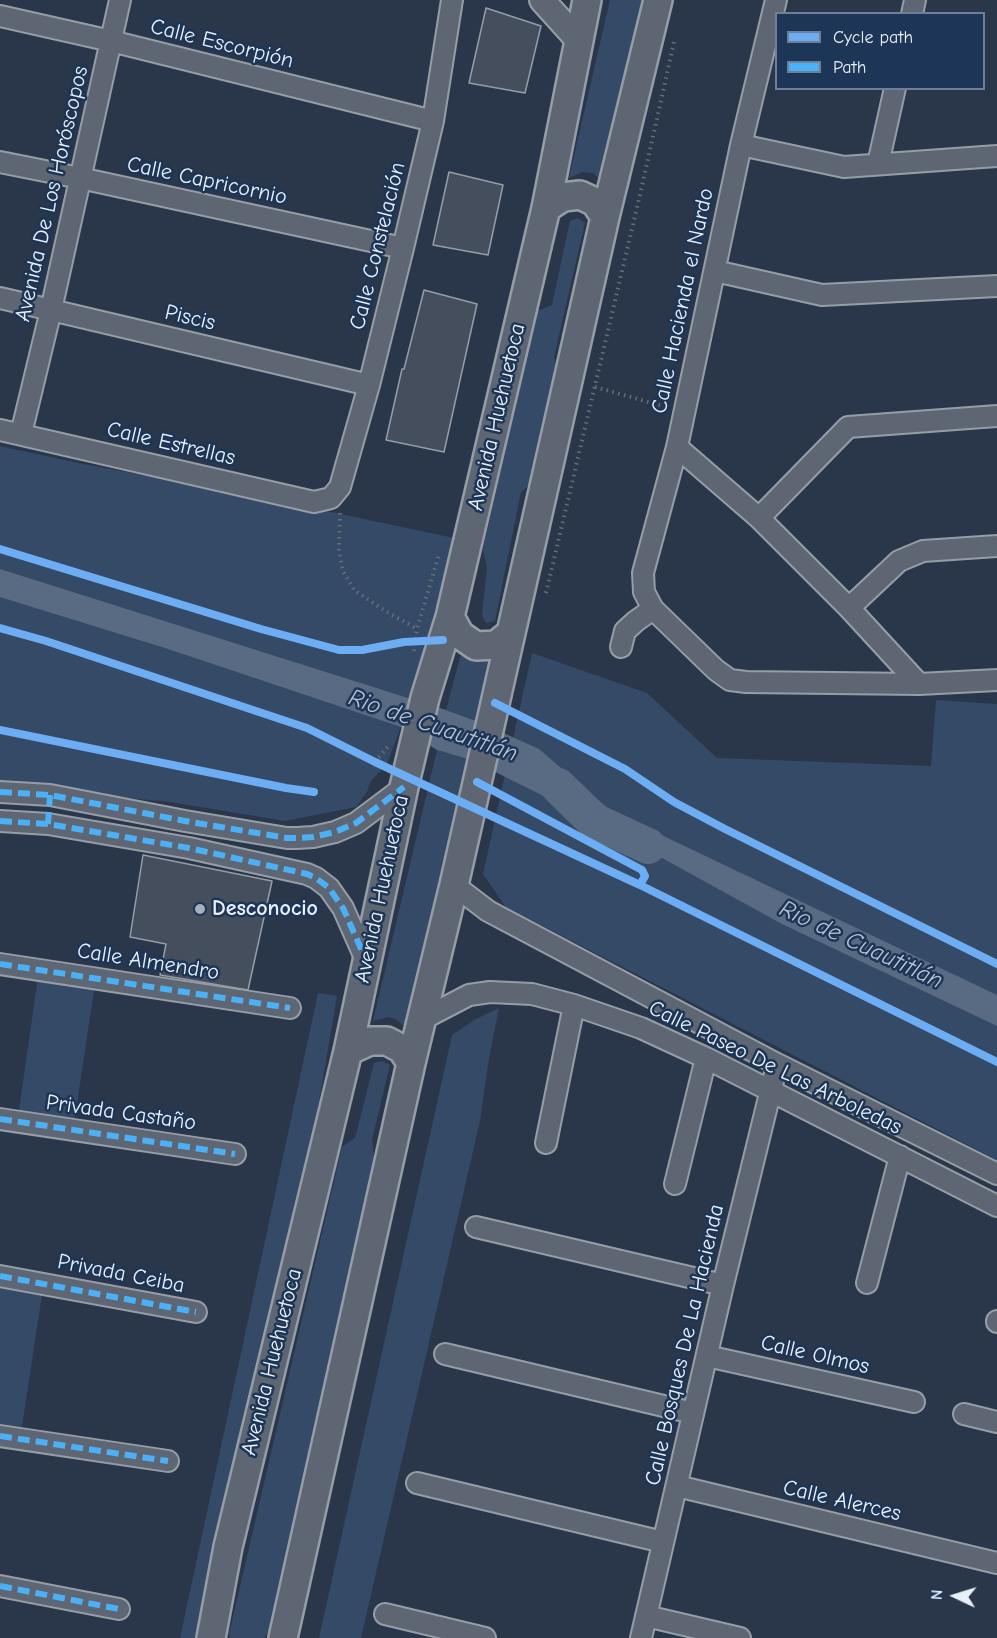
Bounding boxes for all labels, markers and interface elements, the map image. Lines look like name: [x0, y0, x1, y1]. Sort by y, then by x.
legend: [775, 12, 985, 90]
street label: Calle Escorpión: [148, 13, 296, 75]
text: Cycle path: [833, 27, 913, 48]
text: Path: [833, 57, 866, 78]
street label: Avenida De Los Horóscopos: [10, 64, 94, 324]
street label: Calle Capricornio: [125, 151, 289, 211]
street label: Calle Constelación: [344, 160, 412, 332]
street label: Calle Hacienda el Nardo: [646, 186, 720, 416]
street label: Piscis: [162, 299, 218, 337]
street label: Avenida Huehuetoca: [463, 321, 531, 513]
street label: Calle Estrellas: [104, 416, 238, 472]
water label: Rio de Cuautitlán: [345, 684, 521, 768]
street label: Avenida Huehuetoca: [349, 793, 415, 985]
water label: Rio de Cuautitlán: [775, 895, 947, 995]
place label: Desconocio: [212, 896, 318, 922]
marker: Desconocio: [193, 902, 207, 916]
street label: Calle Almendro: [75, 938, 221, 986]
street label: Calle Paseo De Las Arboledas: [644, 995, 906, 1141]
street label: Privada Castaño: [44, 1089, 198, 1137]
street label: Calle Bosques De La Hacienda: [640, 1202, 730, 1488]
street label: Privada Ceiba: [55, 1249, 187, 1299]
street label: Avenida Huehuetoca: [236, 1266, 308, 1458]
street label: Calle Olmos: [758, 1330, 872, 1380]
street label: Calle Alerces: [780, 1475, 904, 1527]
north arrow: [925, 1566, 985, 1626]
text: N: [928, 1589, 946, 1601]

